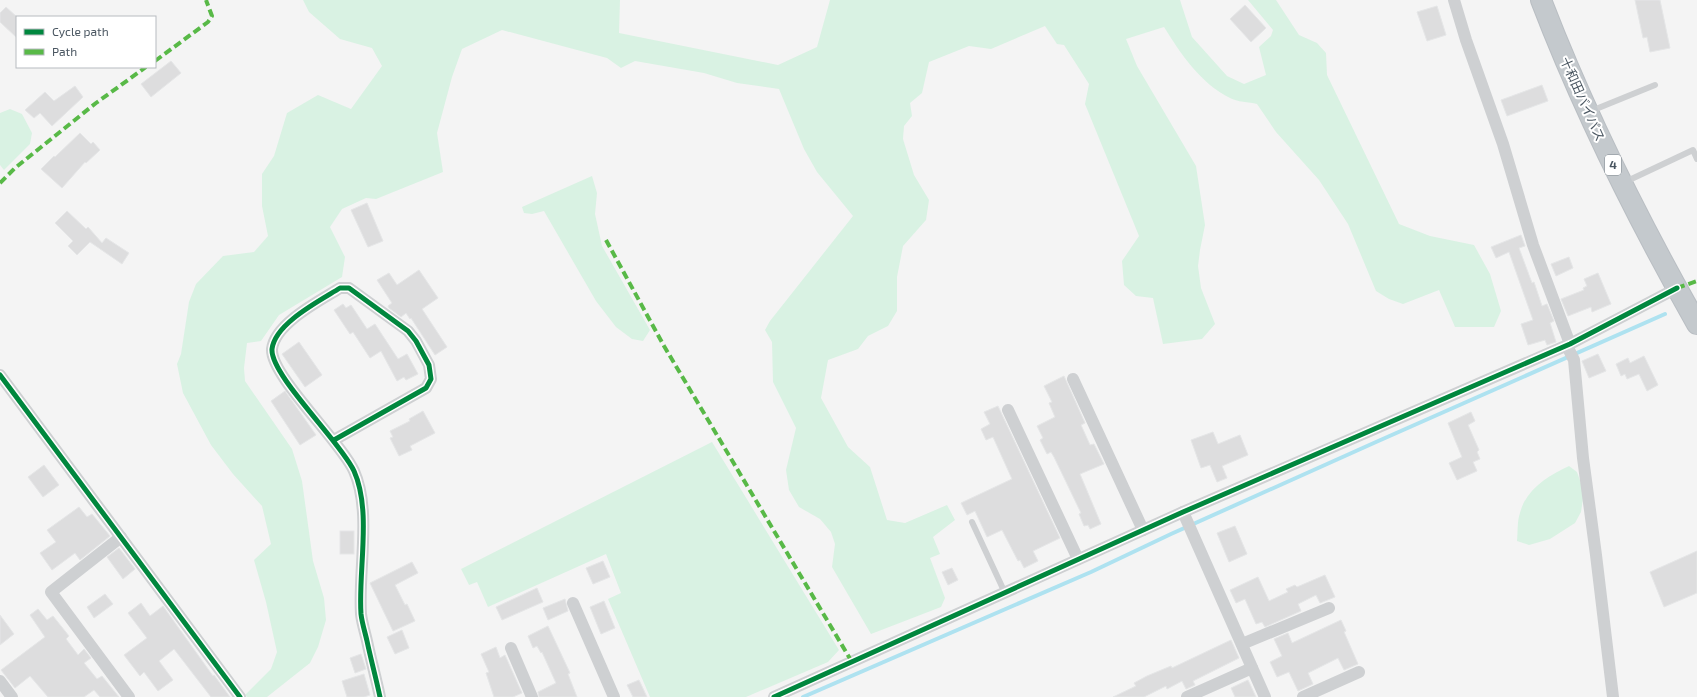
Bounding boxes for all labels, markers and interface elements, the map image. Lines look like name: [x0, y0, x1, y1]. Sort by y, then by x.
legend: [16, 16, 156, 68]
text: Cycle path: [52, 24, 109, 38]
text: Path: [52, 44, 77, 58]
street label: 十和田バイパス: [1557, 54, 1609, 144]
road number: 4: [1605, 155, 1621, 175]

